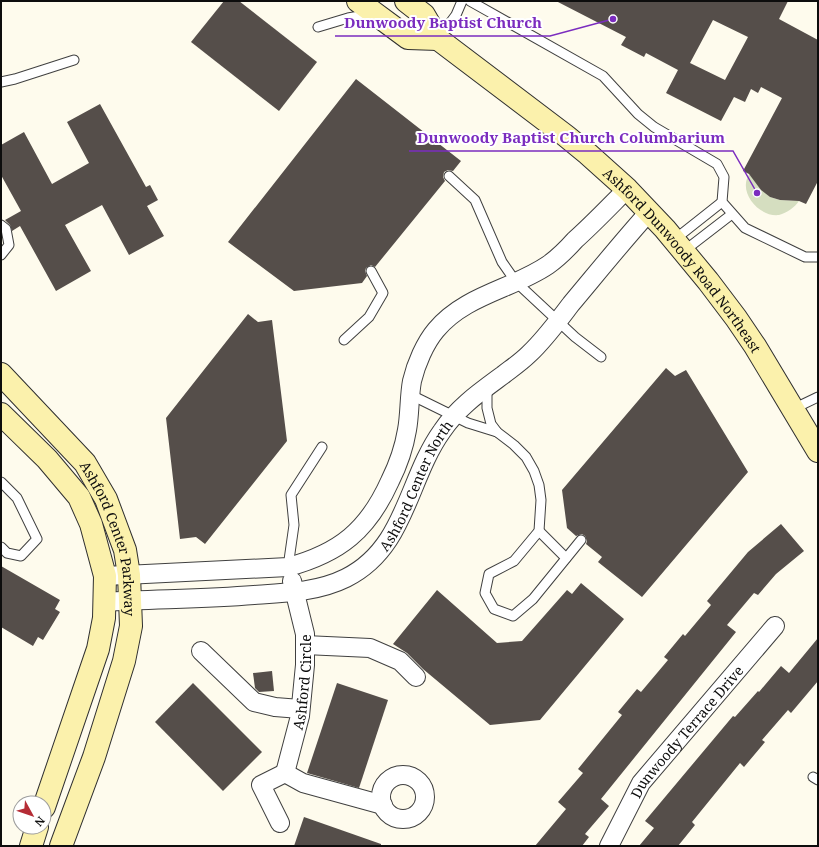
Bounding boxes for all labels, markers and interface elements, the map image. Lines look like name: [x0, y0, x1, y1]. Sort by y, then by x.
callout: Dunwoody Baptist Church: [335, 9, 550, 36]
text: Dunwoody Baptist Church: [344, 12, 542, 32]
callout: Dunwoody Baptist Church Columbarium: [409, 124, 733, 151]
text: Dunwoody Baptist Church Columbarium: [417, 127, 725, 147]
street label: Ashford Dunwoody Road Northeast: [599, 163, 766, 356]
street label: Ashford Center North: [374, 416, 456, 554]
street label: Ashford Center Parkway: [76, 457, 140, 617]
street label: Ashford Circle: [287, 634, 315, 732]
street label: Dunwoody Terrace Drive: [626, 661, 747, 801]
north arrow: [12, 795, 52, 835]
text: N: [31, 814, 49, 830]

